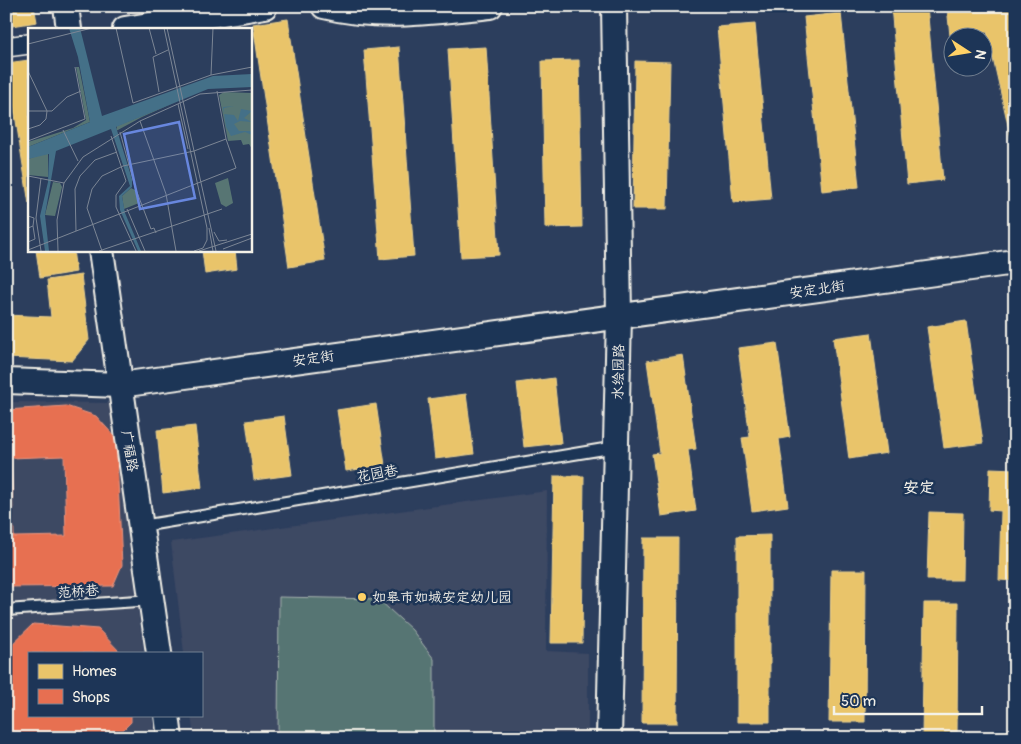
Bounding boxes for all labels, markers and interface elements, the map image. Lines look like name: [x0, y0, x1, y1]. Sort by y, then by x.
inset map: [28, 28, 251, 251]
north arrow: [944, 28, 994, 78]
text: N: [971, 48, 990, 61]
street label: 安定北街: [788, 277, 846, 302]
street label: 水绘园路: [610, 344, 627, 400]
street label: 安定街: [291, 347, 335, 370]
street label: 广福路: [118, 429, 141, 473]
street label: 花园巷: [355, 461, 400, 486]
district label: 安定: [903, 478, 935, 498]
street label: 范桥巷: [56, 581, 101, 601]
place label: 如皋市如城安定幼儿园: [372, 589, 512, 606]
marker: 如皋市如城安定幼儿园: [356, 591, 368, 603]
legend: [28, 652, 202, 716]
text: Homes: [72, 662, 117, 681]
scale bar: [834, 684, 981, 716]
text: Shops: [72, 688, 110, 707]
text: 50 m: [841, 692, 876, 711]

